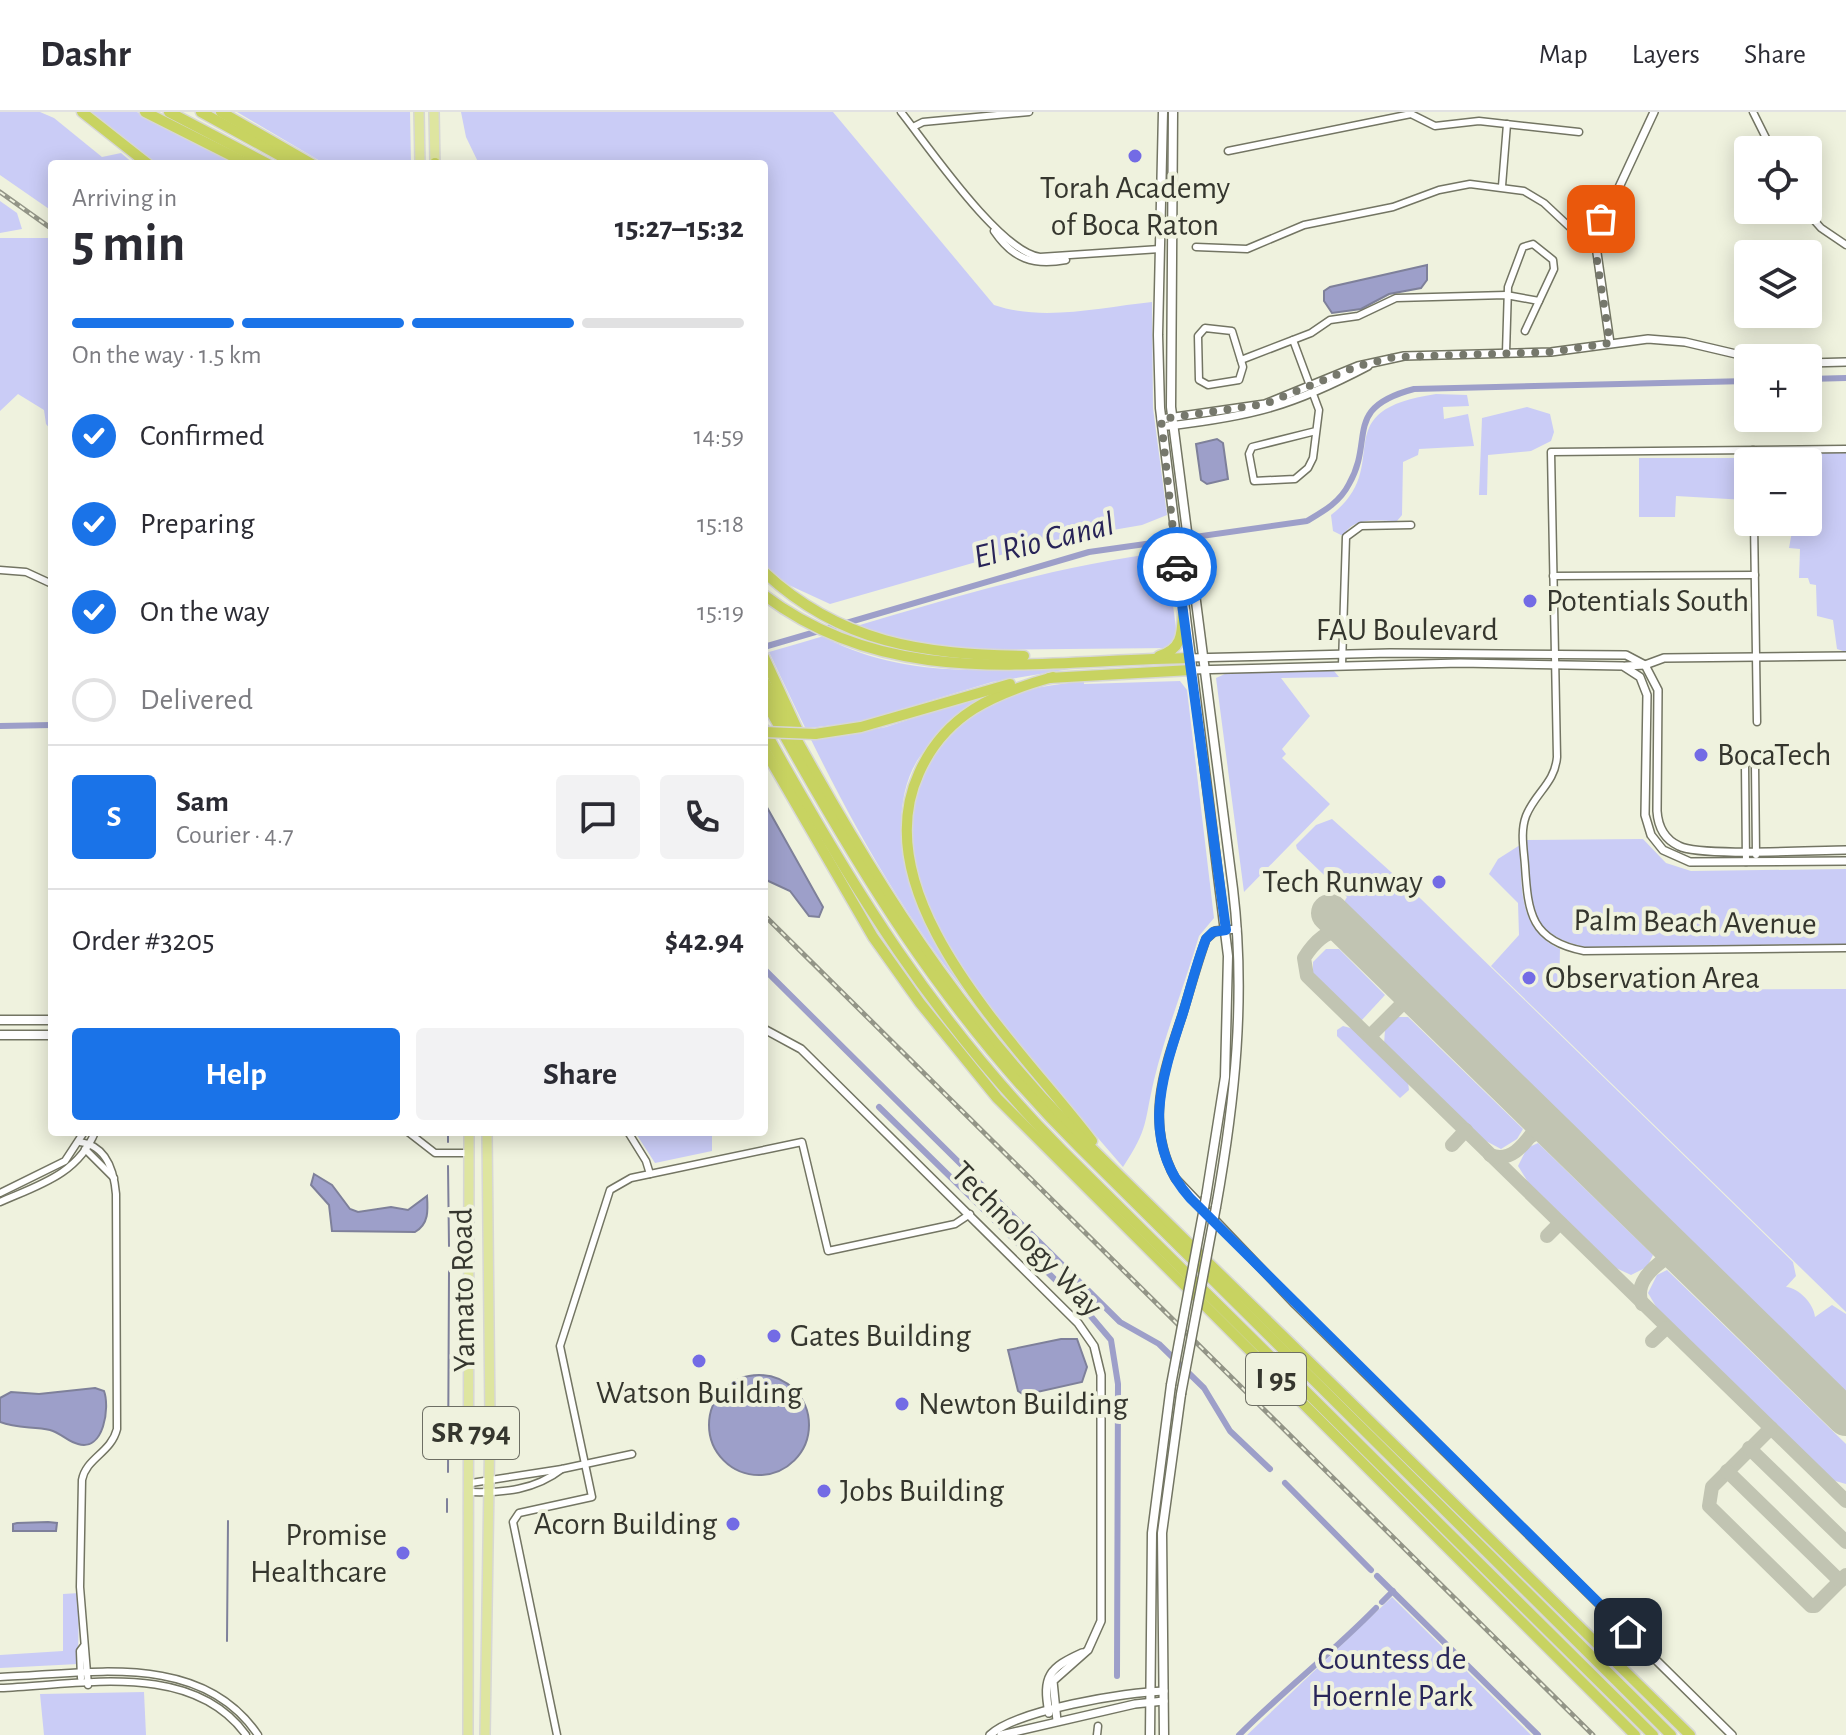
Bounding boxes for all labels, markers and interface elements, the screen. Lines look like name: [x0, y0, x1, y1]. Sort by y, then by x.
text: Dashr: [40, 36, 131, 74]
text: Map: [1539, 41, 1588, 69]
text: Layers: [1632, 41, 1700, 69]
text: Share: [1744, 41, 1806, 69]
map controls: [1734, 136, 1822, 536]
button: locate: [1734, 136, 1822, 224]
marker: Torah Academy of Boca Raton: [1126, 147, 1144, 165]
place label: Torah Academy of Boca Raton: [1040, 172, 1231, 241]
text: Arriving in: [72, 185, 177, 211]
pin: [1567, 185, 1635, 253]
icon: bag: [1579, 197, 1623, 241]
text: 15:27–15:32: [615, 213, 744, 243]
text: 5 min: [72, 218, 185, 270]
button: layers: [1734, 240, 1822, 328]
text: On the way · 1.5 km: [72, 342, 261, 368]
button: +: [1734, 344, 1822, 432]
icon: check: [72, 414, 116, 458]
text: Confirmed: [140, 421, 264, 451]
text: 14:59: [694, 423, 744, 449]
button: −: [1734, 448, 1822, 536]
icon: check: [72, 502, 116, 546]
water label: El Rio Canal: [970, 507, 1118, 575]
text: Preparing: [140, 509, 255, 539]
text: 15:18: [697, 511, 744, 537]
courier: [1137, 527, 1217, 607]
icon: car: [1155, 545, 1199, 589]
place label: Potentials South: [1546, 585, 1749, 617]
icon: check: [72, 590, 116, 634]
marker: Potentials South: [1521, 592, 1539, 610]
text: On the way: [140, 597, 269, 627]
text: 15:19: [697, 599, 744, 625]
street label: FAU Boulevard: [1316, 614, 1498, 646]
text: Delivered: [140, 685, 253, 715]
place label: BocaTech: [1717, 739, 1831, 771]
marker: BocaTech: [1692, 746, 1710, 764]
button: chat: [556, 775, 640, 859]
button: phone: [660, 775, 744, 859]
text: Sam: [176, 787, 229, 817]
text: S: [107, 802, 121, 832]
text: Courier · 4.7: [176, 822, 294, 848]
place label: Tech Runway: [1262, 866, 1423, 898]
marker: Tech Runway: [1430, 873, 1448, 891]
street label: Palm Beach Avenue: [1573, 904, 1817, 940]
text: Order #3205: [72, 926, 215, 956]
text: $42.94: [665, 926, 744, 956]
place label: Observation Area: [1545, 962, 1760, 994]
marker: Observation Area: [1520, 969, 1538, 987]
button: Help: [72, 1028, 400, 1120]
button: Share: [416, 1028, 744, 1120]
street label: Technology Way: [945, 1155, 1109, 1323]
street label: Yamato Road: [446, 1208, 480, 1372]
place label: Gates Building: [790, 1320, 971, 1352]
marker: Gates Building: [765, 1327, 783, 1345]
marker: Watson Building: [690, 1352, 708, 1370]
road number: I 95: [1246, 1353, 1306, 1405]
place label: Watson Building: [596, 1377, 803, 1409]
place label: Newton Building: [918, 1388, 1128, 1420]
marker: Newton Building: [893, 1395, 911, 1413]
road number: SR 794: [423, 1407, 519, 1459]
place label: Jobs Building: [840, 1475, 1005, 1507]
marker: Jobs Building: [815, 1482, 833, 1500]
place label: Acorn Building: [534, 1508, 717, 1540]
marker: Acorn Building: [724, 1515, 742, 1533]
place label: Promise Healthcare: [250, 1519, 387, 1588]
marker: Promise Healthcare: [394, 1544, 412, 1562]
pin: [1594, 1598, 1662, 1666]
icon: home: [1606, 1610, 1650, 1654]
park label: Countess de Hoernle Park: [1311, 1643, 1473, 1712]

